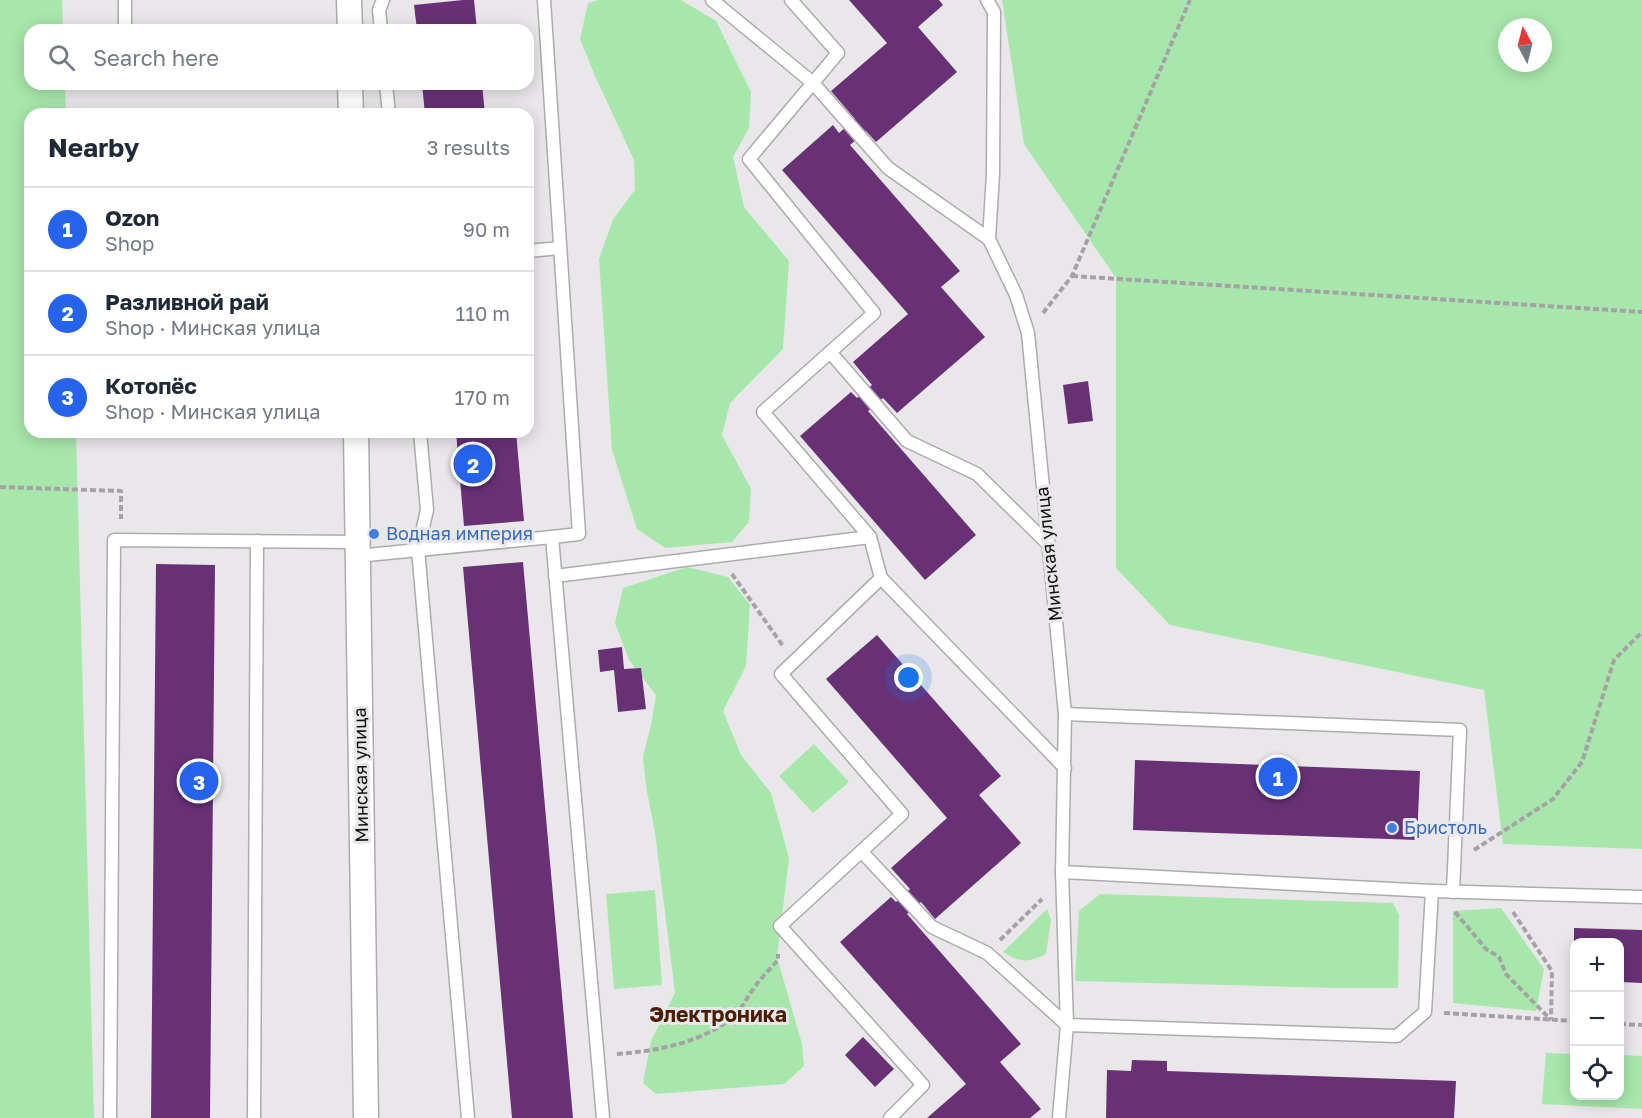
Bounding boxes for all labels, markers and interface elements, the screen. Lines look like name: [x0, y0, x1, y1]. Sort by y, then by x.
north arrow: [1498, 18, 1552, 72]
search box: [24, 24, 534, 90]
icon: search: [45, 41, 78, 74]
text: Search here: [93, 44, 219, 71]
text: Nearby: [48, 132, 139, 163]
text: 3 results: [427, 135, 510, 159]
text: Ozon: [105, 204, 159, 231]
text: 1: [62, 217, 73, 241]
text: 90 m: [463, 217, 510, 241]
text: Shop: [105, 231, 154, 255]
text: Разливной рай: [105, 288, 269, 315]
text: 2: [61, 301, 74, 325]
text: 110 m: [456, 301, 510, 325]
text: Shop · Минская улица: [105, 315, 321, 339]
text: Котопёс: [105, 372, 197, 399]
text: 3: [61, 385, 74, 409]
text: 170 m: [455, 385, 510, 409]
text: Shop · Минская улица: [105, 399, 321, 423]
pin: 2: [454, 442, 492, 486]
street label: Минская улица: [1030, 486, 1066, 622]
place label: Водная империя: [386, 522, 533, 544]
marker: Водная империя: [367, 527, 381, 541]
your location: [894, 663, 923, 692]
street label: Минская улица: [348, 707, 372, 843]
pin: 1: [1258, 754, 1298, 800]
pin: 3: [180, 758, 218, 804]
place label: Бристоль: [1404, 816, 1487, 838]
marker: Бристоль: [1385, 821, 1399, 835]
map controls: [1570, 938, 1624, 1100]
button: +: [1570, 938, 1624, 992]
button: −: [1570, 992, 1624, 1046]
district label: Электроника: [649, 1001, 787, 1027]
button: locate: [1570, 1046, 1624, 1100]

